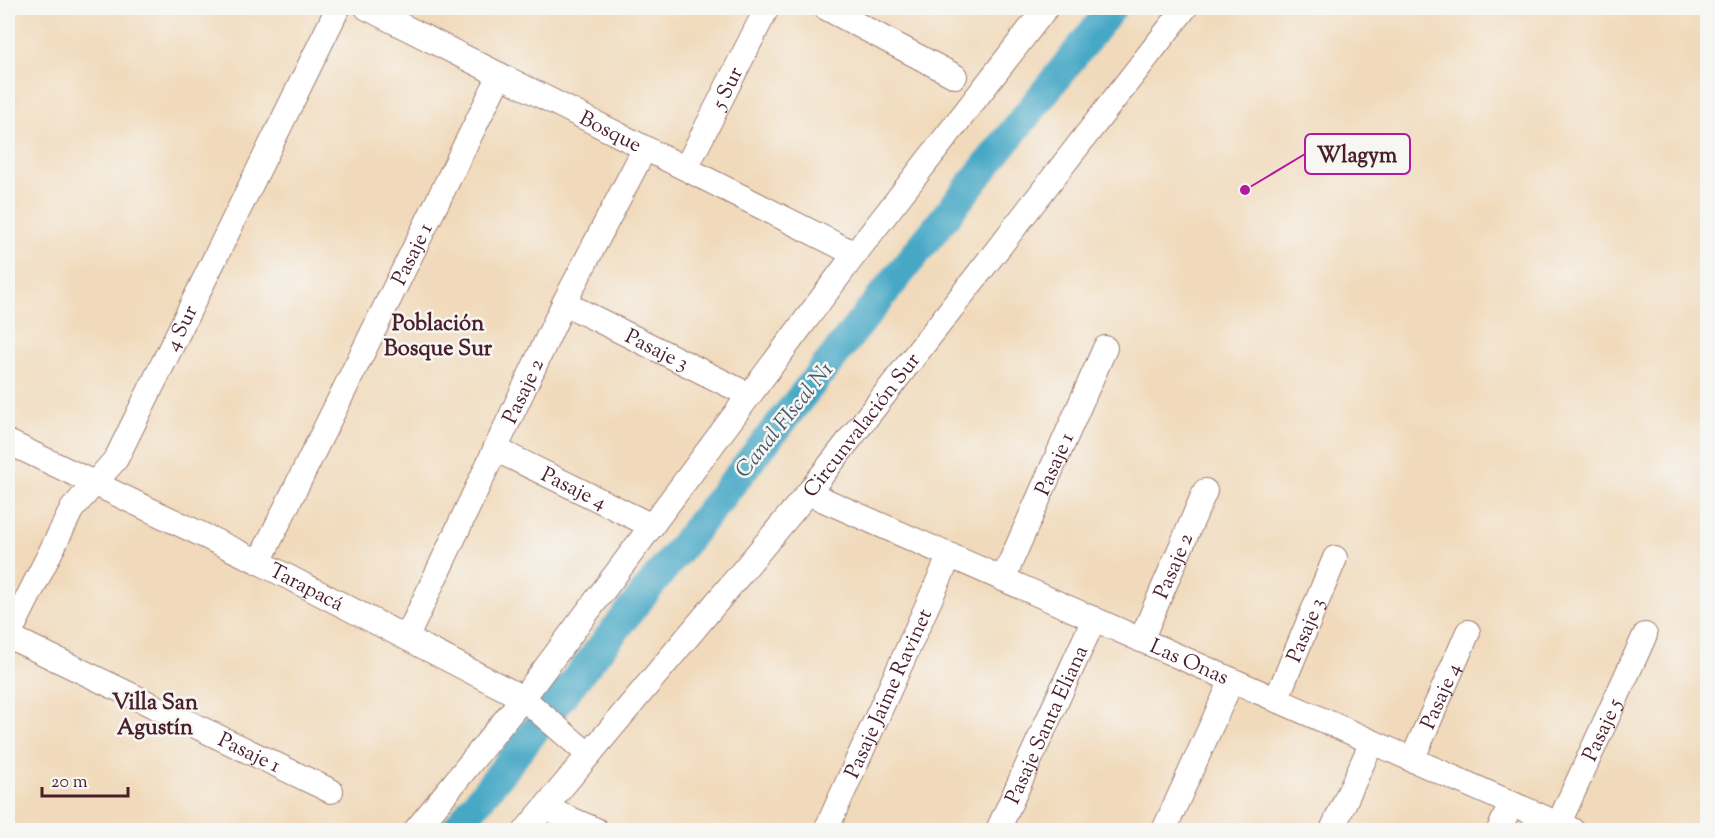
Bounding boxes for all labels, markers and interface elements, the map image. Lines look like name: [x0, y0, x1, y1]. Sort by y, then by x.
street label: 5 Sur: [705, 62, 752, 116]
street label: Bosque: [573, 104, 646, 161]
callout: Wlagym: [1305, 134, 1410, 174]
text: Wlagym: [1317, 141, 1398, 173]
street label: Pasaje 1: [385, 218, 441, 291]
street label: 4 Sur: [158, 301, 206, 357]
district label: Población Bosque Sur: [384, 309, 493, 366]
street label: Pasaje 3: [619, 323, 693, 380]
street label: Circunvalación Sur: [797, 347, 929, 505]
street label: Pasaje 2: [496, 354, 553, 429]
water label: Canal FIscal N1: [729, 356, 842, 486]
street label: Pasaje 1: [1029, 428, 1083, 501]
street label: Pasaje 4: [535, 461, 611, 518]
street label: Pasaje 2: [1147, 529, 1202, 604]
street label: Tarapacá: [264, 557, 349, 620]
street label: Pasaje 3: [1280, 594, 1334, 668]
street label: Pasaje Jaime Ravinet: [838, 605, 941, 784]
street label: Las Onas: [1145, 633, 1233, 694]
street label: Pasaje Santa Eliana: [999, 641, 1097, 809]
street label: Pasaje 4: [1414, 659, 1470, 735]
district label: Villa San Agustín: [112, 688, 198, 745]
street label: Pasaje 5: [1576, 694, 1631, 767]
street label: Pasaje 1: [212, 726, 285, 782]
scale bar: [42, 760, 128, 798]
text: 20 m: [51, 770, 88, 796]

